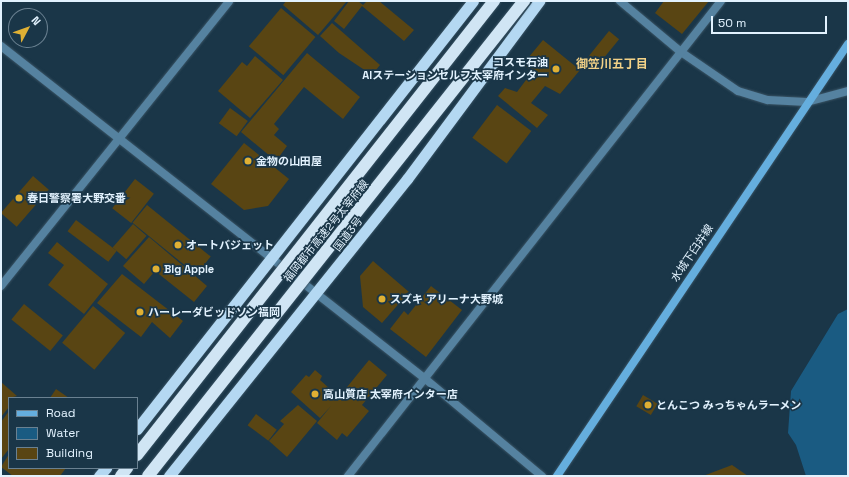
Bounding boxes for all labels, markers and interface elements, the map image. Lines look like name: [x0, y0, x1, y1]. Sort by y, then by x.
north arrow: [8, 8, 48, 48]
scale bar: [713, 8, 829, 34]
text: N: [29, 13, 44, 28]
text: 50 m: [718, 15, 746, 31]
place label: コスモ石油 AIステーションセルフ太宰府インター: [362, 56, 548, 82]
district label: 御笠川五丁目: [576, 58, 648, 72]
marker: コスモ石油 AIステーションセルフ太宰府インター: [551, 64, 561, 74]
place label: 金物の山田屋: [256, 154, 322, 168]
marker: 金物の山田屋: [243, 156, 253, 166]
street label: 福岡都市高速2号太宰府線: [281, 177, 371, 285]
place label: 春日警察署大野交番: [27, 191, 126, 205]
marker: 春日警察署大野交番: [14, 193, 24, 203]
street label: 国道3号: [331, 214, 365, 254]
street label: 水城下臼井線: [668, 222, 716, 284]
place label: オートバジェット: [186, 238, 274, 252]
marker: オートバジェット: [173, 240, 183, 250]
place label: Big Apple: [164, 262, 214, 276]
marker: Big Apple: [151, 264, 161, 274]
place label: スズキ アリーナ大野城: [390, 292, 503, 306]
marker: スズキ アリーナ大野城: [377, 294, 387, 304]
place label: ハーレーダビッドソン福岡: [148, 305, 280, 319]
marker: ハーレーダビッドソン福岡: [135, 307, 145, 317]
place label: 高山質店 太宰府インター店: [323, 387, 458, 401]
marker: 高山質店 太宰府インター店: [310, 389, 320, 399]
legend: [8, 397, 138, 469]
place label: とんこつ みっちゃんラーメン: [656, 398, 802, 412]
marker: とんこつ みっちゃんラーメン: [643, 400, 653, 410]
text: Road: [46, 405, 75, 421]
text: Water: [46, 425, 80, 441]
text: Building: [46, 445, 93, 461]

